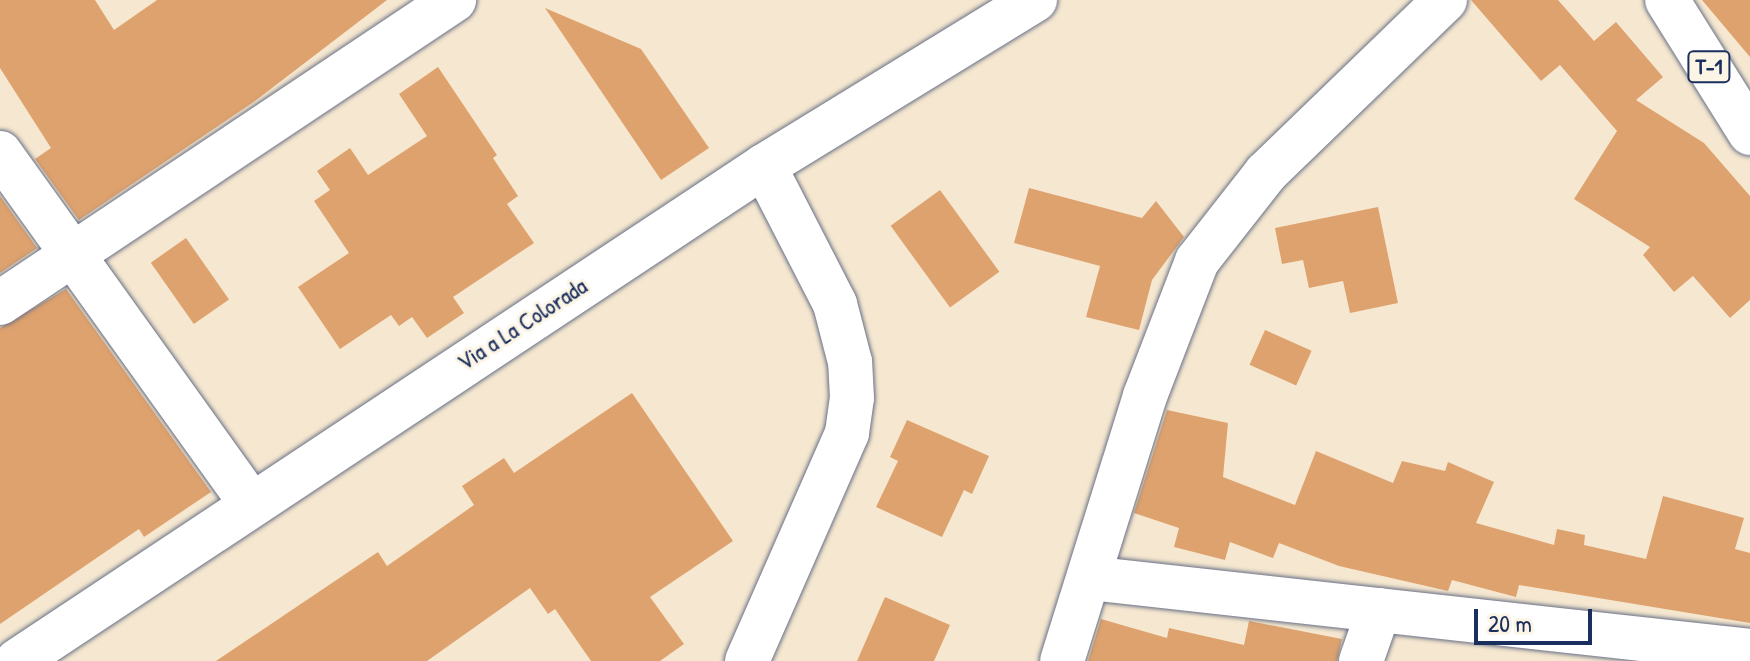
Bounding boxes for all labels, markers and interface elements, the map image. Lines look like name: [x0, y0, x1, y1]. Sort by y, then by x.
road number: T-1: [1687, 49, 1731, 85]
street label: Via a La Colorada: [452, 271, 592, 377]
scale bar: [1478, 593, 1596, 643]
text: 20 m: [1488, 607, 1532, 639]

